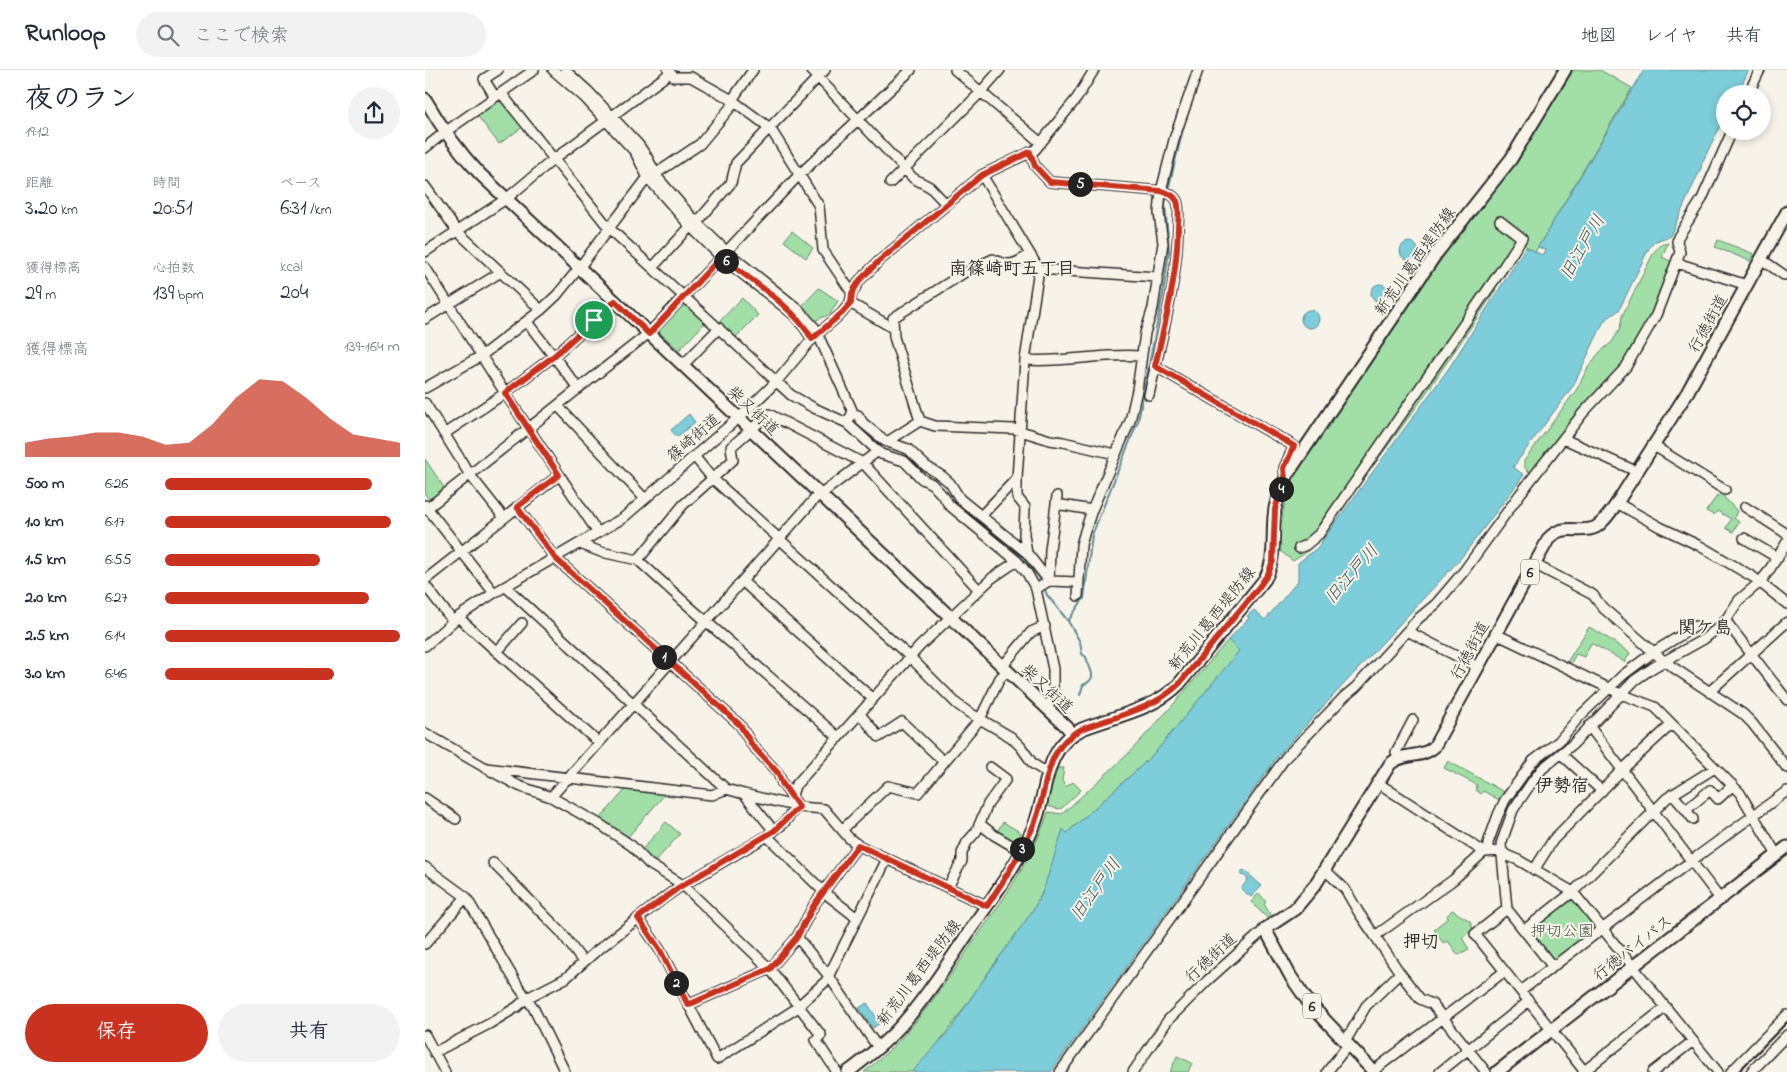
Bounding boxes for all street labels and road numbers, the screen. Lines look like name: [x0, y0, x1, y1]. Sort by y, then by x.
street label: 新荒川葛西堤防線: [1369, 203, 1462, 321]
street label: 行徳街道: [1683, 290, 1735, 358]
street label: 柴又街道: [721, 381, 784, 442]
street label: 篠崎街道: [662, 408, 726, 469]
road number: 6: [1521, 560, 1539, 584]
street label: 新荒川葛西堤防線: [1163, 562, 1262, 677]
street label: 行徳街道: [1445, 617, 1496, 685]
street label: 柴又街道: [1015, 659, 1078, 720]
street label: 行徳バイパス: [1588, 910, 1678, 987]
street label: 新荒川葛西堤防線: [871, 915, 968, 1032]
street label: 行徳街道: [1180, 928, 1243, 989]
road number: 6: [1303, 994, 1321, 1018]

